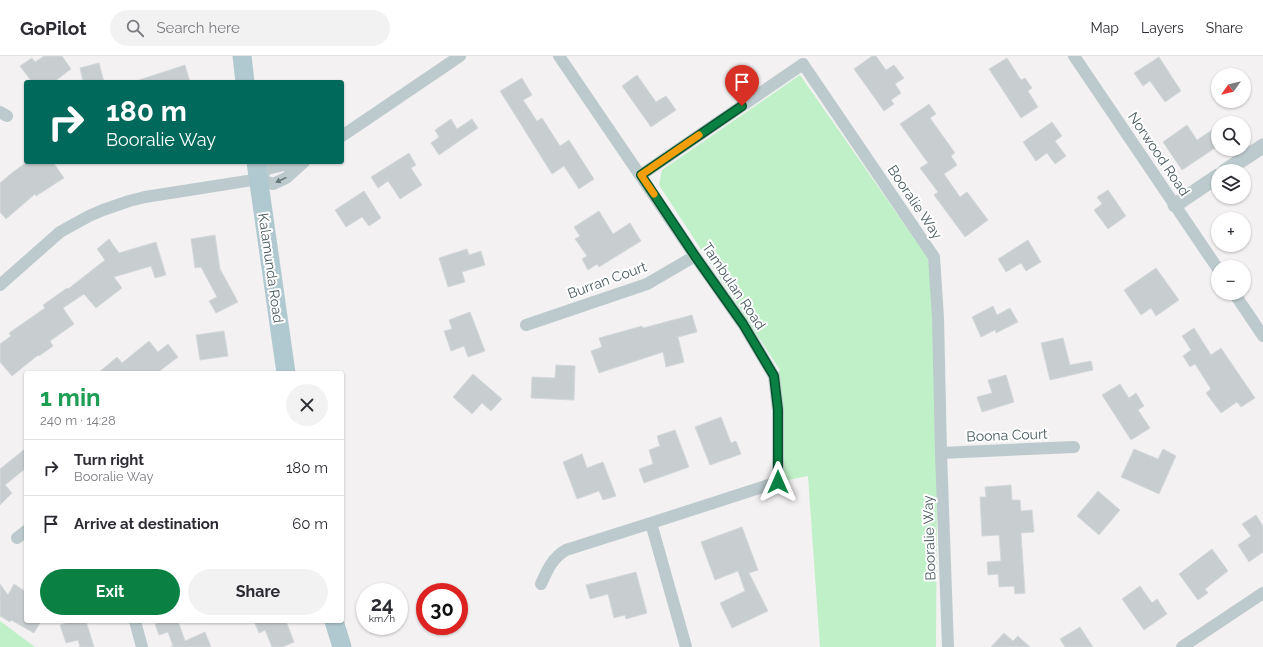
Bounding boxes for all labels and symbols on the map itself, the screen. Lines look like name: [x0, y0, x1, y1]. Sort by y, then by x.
pin: [725, 65, 759, 106]
north arrow: [1211, 68, 1251, 108]
street label: Norwood Road: [1125, 109, 1193, 199]
street label: Booralie Way: [884, 162, 946, 242]
one-way arrow: [275, 177, 287, 183]
street label: Kalamunda Road: [255, 212, 287, 324]
street label: Tambulan Road: [699, 240, 769, 332]
street label: Burran Court: [565, 258, 649, 302]
street label: Boona Court: [966, 426, 1048, 444]
position arrow: [757, 461, 799, 503]
street label: Booralie Way: [919, 495, 938, 581]
speed limit sign: 30: [416, 583, 468, 635]

